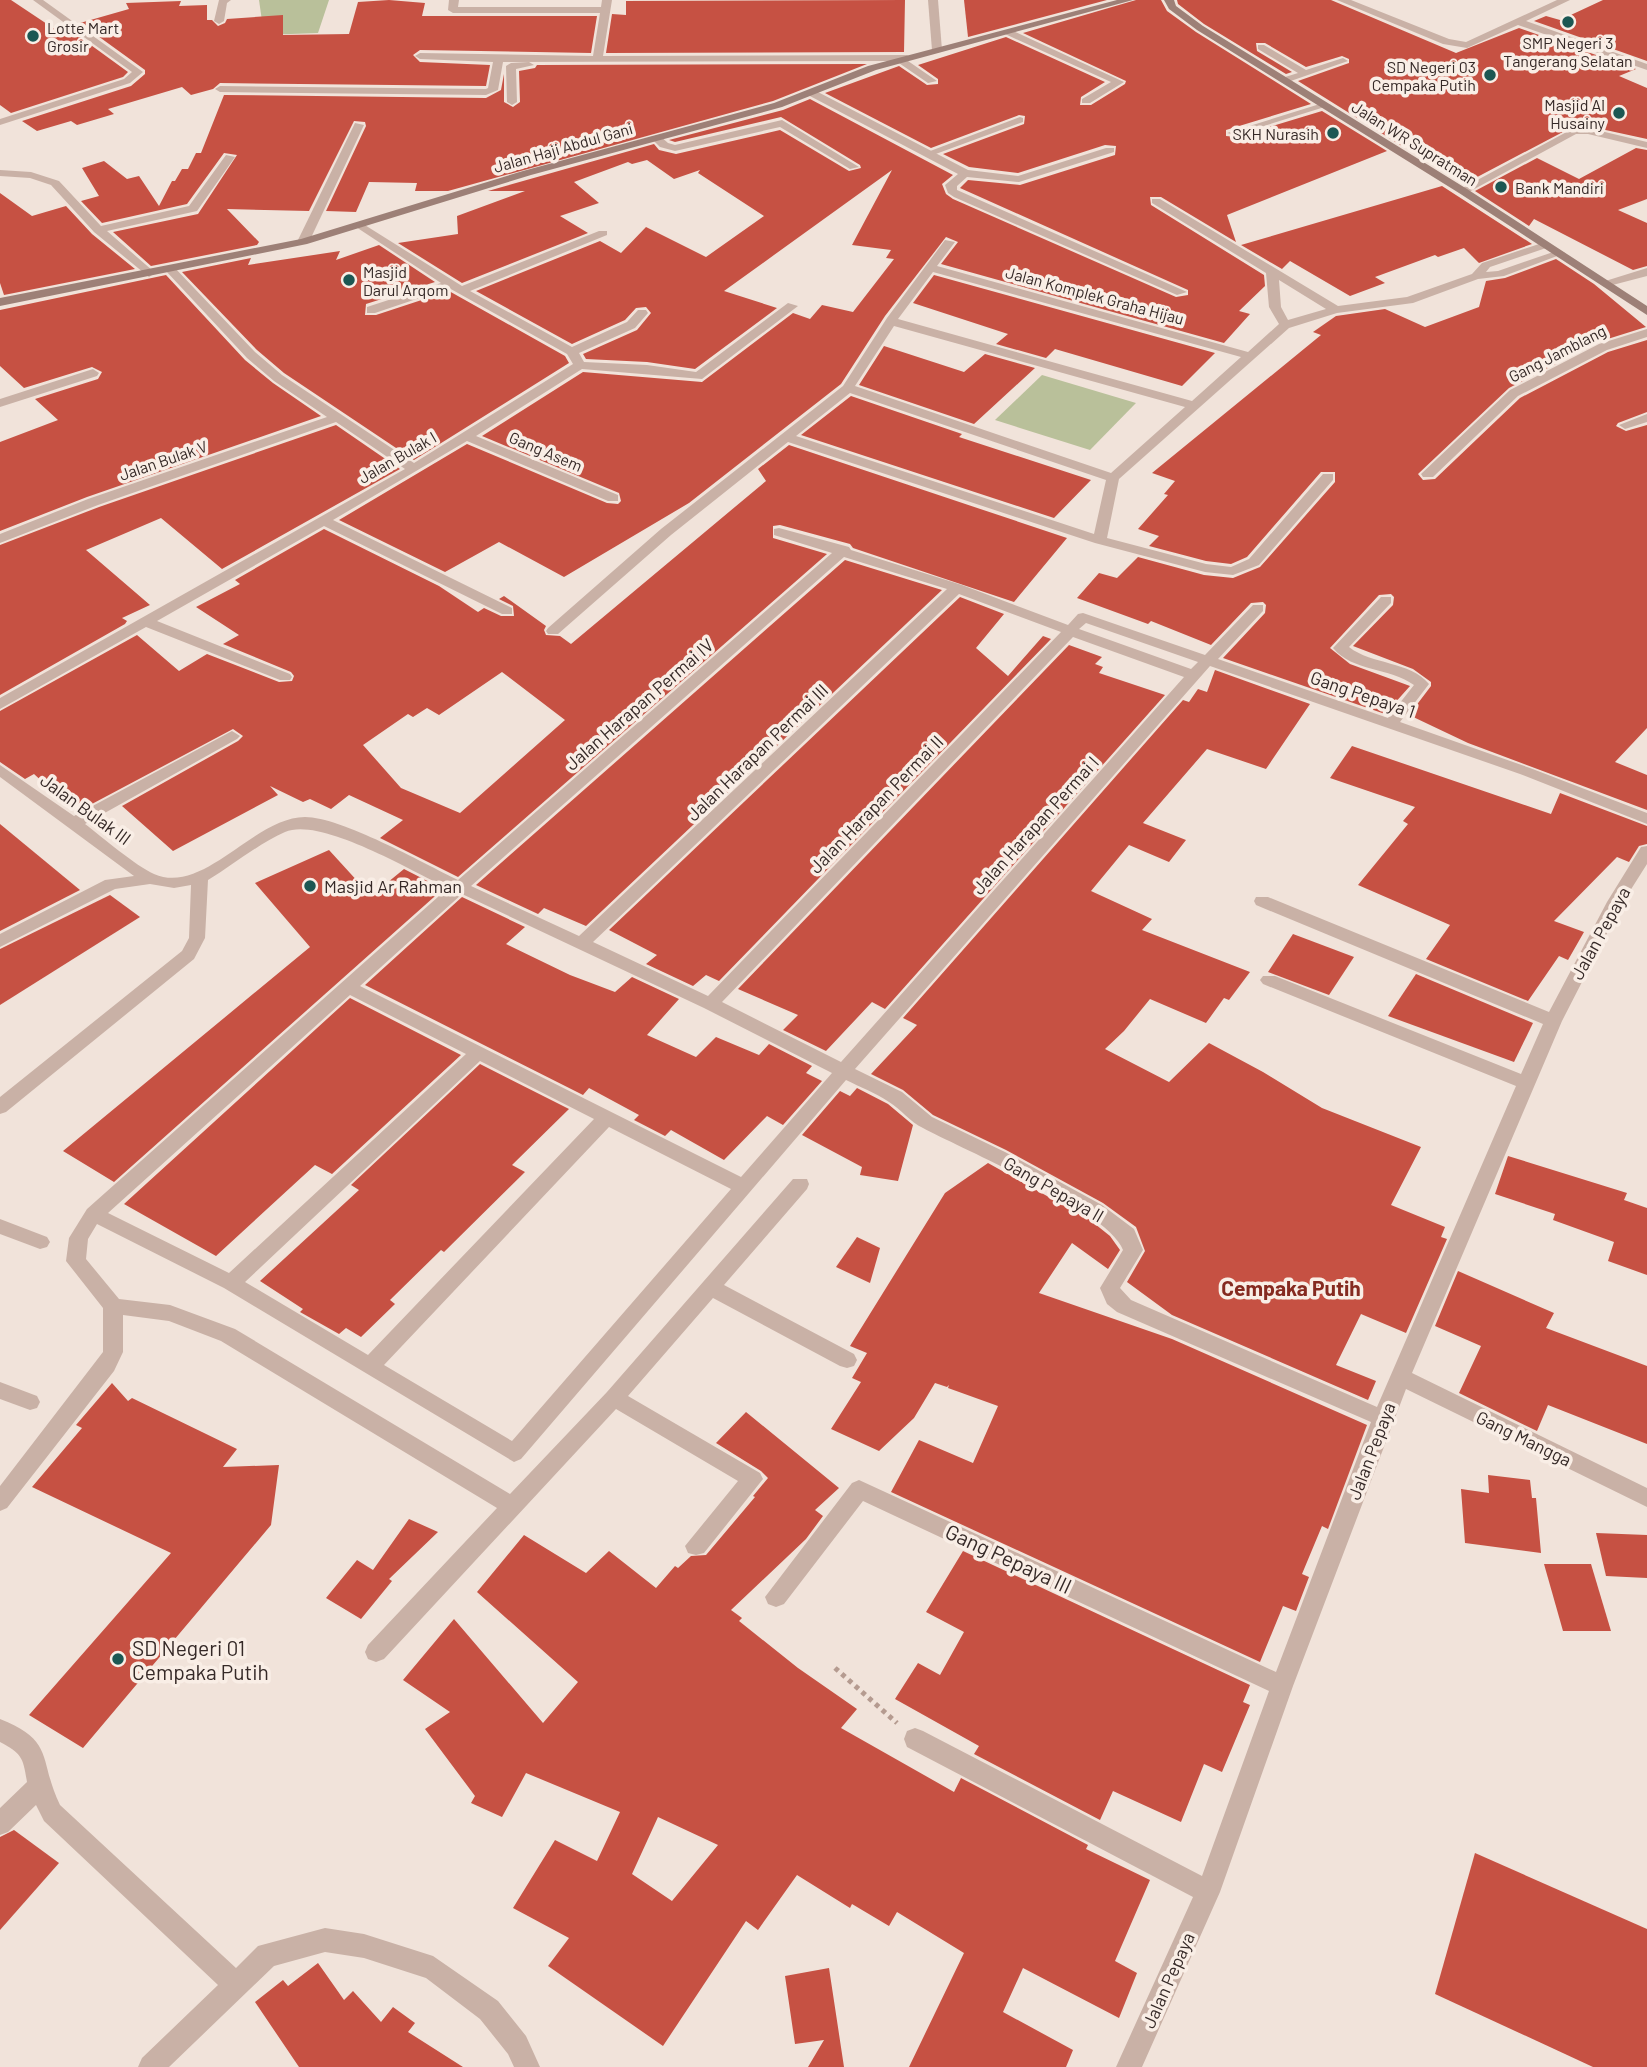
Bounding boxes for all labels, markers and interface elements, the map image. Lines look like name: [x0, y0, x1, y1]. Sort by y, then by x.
marker: SMP Negeri 3 Tangerang Selatan: [1560, 14, 1576, 30]
place label: Lotte Mart Grosir: [47, 18, 119, 55]
marker: Lotte Mart Grosir: [25, 28, 41, 44]
place label: SMP Negeri 3 Tangerang Selatan: [1503, 33, 1633, 70]
place label: SD Negeri 03 Cempaka Putih: [1372, 57, 1476, 94]
marker: SD Negeri 03 Cempaka Putih: [1482, 67, 1498, 83]
place label: Masjid Al Husainy: [1544, 95, 1606, 132]
street label: Jalan WR Supratman: [1349, 97, 1481, 189]
marker: Masjid Al Husainy: [1611, 105, 1627, 121]
street label: Jalan Haji Abdul Gani: [491, 118, 635, 176]
place label: SKH Nurasih: [1232, 124, 1319, 143]
marker: SKH Nurasih: [1325, 125, 1341, 141]
place label: Bank Mandiri: [1515, 178, 1604, 197]
marker: Bank Mandiri: [1493, 179, 1509, 195]
place label: Masjid Darul Arqom: [363, 262, 448, 299]
street label: Jalan Komplek Graha Hijau: [1004, 262, 1186, 328]
marker: Masjid Darul Arqom: [341, 272, 357, 288]
street label: Gang Jamblang: [1505, 320, 1609, 386]
street label: Jalan Bulak I: [355, 427, 439, 487]
street label: Gang Asem: [507, 427, 585, 475]
street label: Jalan Bulak V: [116, 436, 210, 484]
street label: Jalan Harapan Permai IV: [560, 633, 718, 774]
street label: Gang Pepaya 1: [1308, 666, 1418, 722]
street label: Jalan Harapan Permai III: [682, 679, 832, 825]
street label: Jalan Harapan Permai II: [804, 730, 948, 878]
street label: Jalan Harapan Permai I: [967, 751, 1103, 899]
street label: Jalan Bulak III: [36, 769, 136, 849]
place label: Masjid Ar Rahman: [324, 875, 462, 897]
marker: Masjid Ar Rahman: [302, 878, 318, 894]
street label: Jalan Pepaya: [1566, 883, 1634, 983]
street label: Gang Pepaya II: [1000, 1151, 1108, 1227]
district label: Cempaka Putih: [1221, 1275, 1361, 1300]
street label: Jalan Pepaya: [1342, 1399, 1400, 1503]
street label: Gang Mangga: [1473, 1405, 1575, 1471]
street label: Gang Pepaya III: [942, 1518, 1076, 1598]
place label: SD Negeri 01 Cempaka Putih: [132, 1635, 269, 1684]
marker: SD Negeri 01 Cempaka Putih: [110, 1651, 126, 1667]
street label: Jalan Pepaya: [1137, 1929, 1199, 2031]

